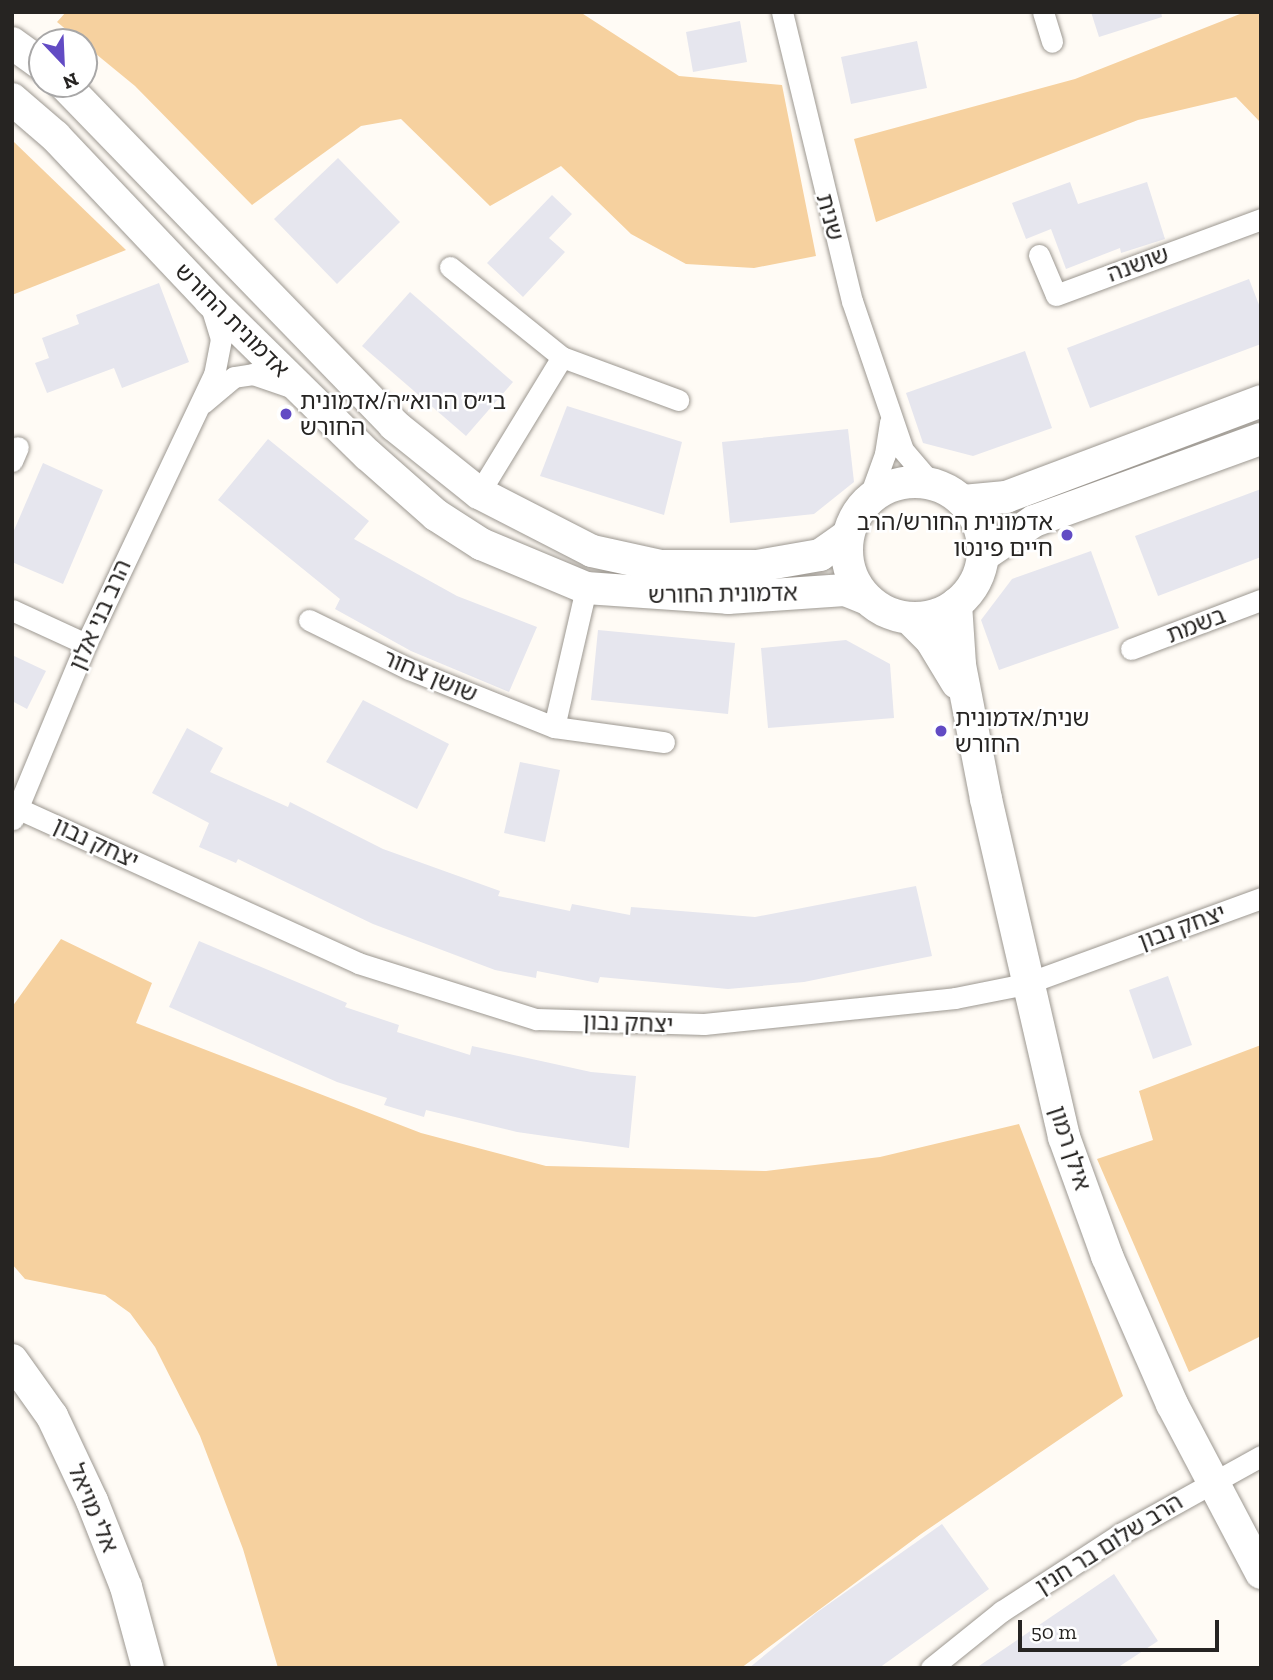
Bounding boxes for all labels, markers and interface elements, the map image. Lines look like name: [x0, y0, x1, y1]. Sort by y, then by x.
north arrow: [28, 28, 98, 98]
text: N: [59, 68, 82, 94]
street label: שנית: [811, 191, 849, 243]
street label: שושנה: [1103, 240, 1173, 288]
street label: אדמונית החורש: [169, 257, 295, 383]
place label: בי״ס הרוא״ה/אדמונית החורש: [300, 387, 506, 441]
marker: בי״ס הרוא״ה/אדמונית החורש: [278, 406, 294, 422]
place label: אדמונית החורש/הרב חיים פינטו: [857, 508, 1053, 562]
marker: אדמונית החורש/הרב חיים פינטו: [1059, 527, 1075, 543]
street label: הרב בני אלון: [63, 555, 137, 675]
street label: אדמונית החורש: [648, 579, 798, 609]
street label: בשמת: [1163, 601, 1229, 649]
street label: שושן צחור: [379, 644, 481, 708]
place label: שנית/אדמונית החורש: [955, 704, 1089, 758]
marker: שנית/אדמונית החורש: [933, 723, 949, 739]
street label: יצחק נבון: [49, 811, 143, 875]
street label: יצחק נבון: [1135, 899, 1229, 955]
street label: יצחק נבון: [582, 1008, 674, 1038]
street label: אילן רמון: [1043, 1102, 1097, 1194]
street label: אלי מויאל: [62, 1459, 124, 1557]
street label: הרב שלום בר חנין: [1030, 1488, 1188, 1600]
scale bar: [1021, 1606, 1222, 1650]
text: 50 m: [1031, 1619, 1077, 1644]

